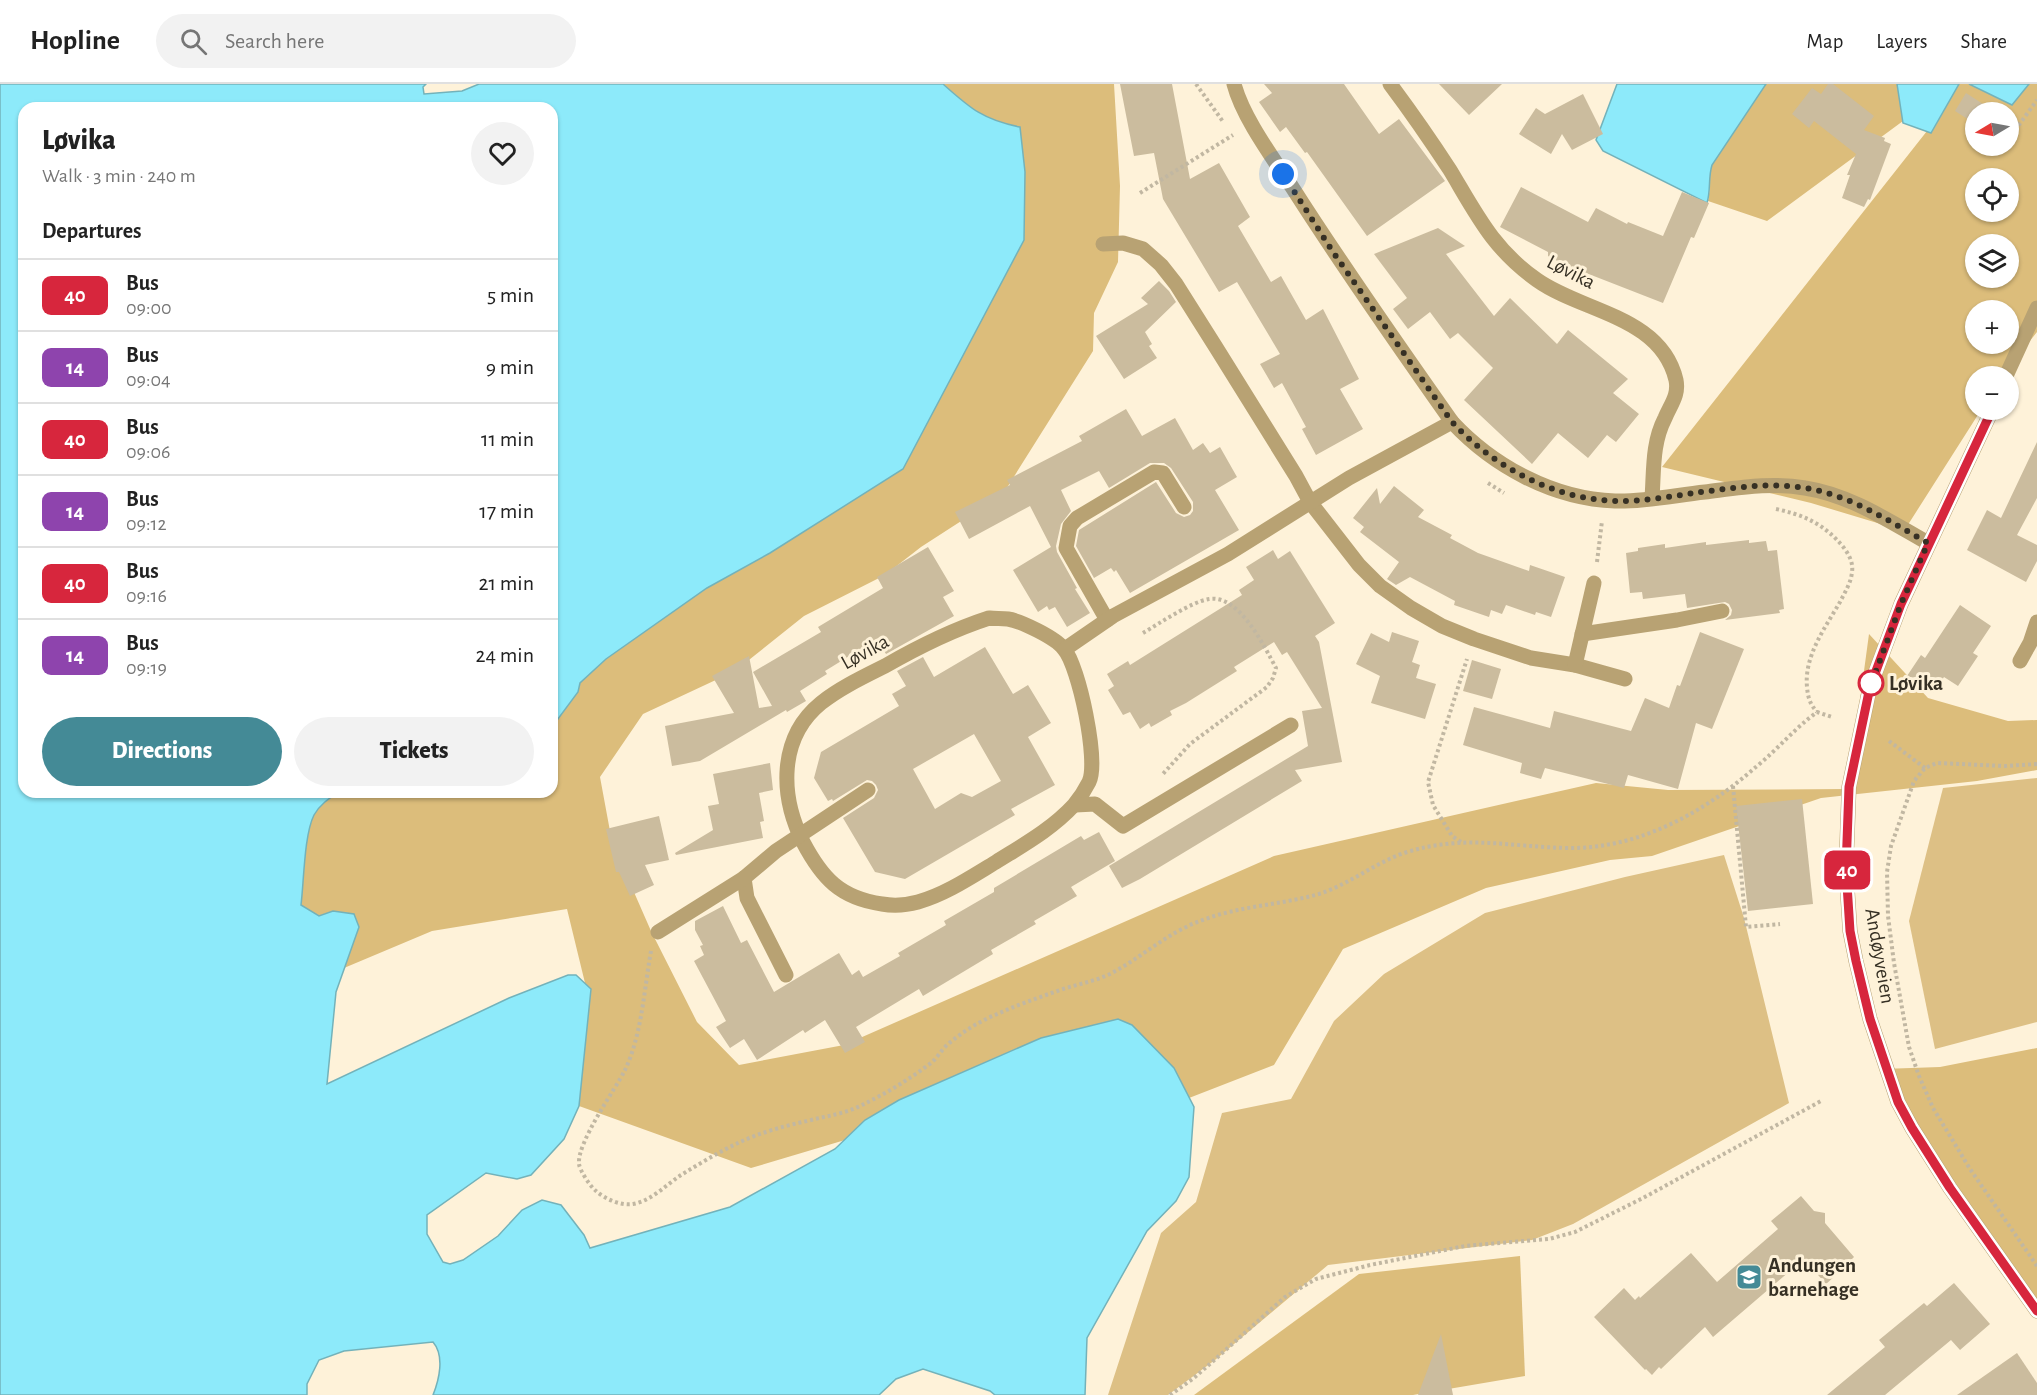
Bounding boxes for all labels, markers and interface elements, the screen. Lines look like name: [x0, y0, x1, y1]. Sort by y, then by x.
search box: [156, 14, 576, 68]
icon: search: [177, 25, 210, 58]
text: Hopline: [30, 27, 120, 55]
text: Search here: [225, 30, 324, 52]
text: Map: [1807, 31, 1843, 52]
text: Layers: [1876, 31, 1927, 52]
text: Share: [1960, 31, 2007, 52]
north arrow: [1965, 102, 2019, 156]
map controls: [1965, 102, 2019, 420]
button: heart: [471, 122, 534, 185]
text: Løvika: [42, 127, 116, 155]
your location: [1268, 159, 1298, 189]
text: Walk · 3 min · 240 m: [42, 166, 196, 186]
button: locate: [1965, 168, 2019, 222]
text: Departures: [42, 220, 142, 242]
button: layers: [1965, 234, 2019, 288]
street label: Løvika: [1543, 251, 1599, 293]
text: Bus: [126, 272, 159, 294]
text: 5 min: [487, 284, 534, 306]
text: 40: [64, 285, 86, 306]
text: 09:00: [126, 298, 172, 318]
button: +: [1965, 300, 2019, 354]
text: Bus: [126, 344, 159, 366]
text: 9 min: [486, 356, 534, 378]
text: 14: [66, 357, 84, 378]
button: −: [1965, 366, 2019, 420]
text: 09:04: [126, 370, 171, 390]
text: Bus: [126, 416, 159, 438]
text: 11 min: [481, 428, 534, 450]
text: 40: [64, 429, 86, 450]
text: 09:06: [126, 442, 171, 462]
text: Bus: [126, 488, 159, 510]
text: 17 min: [479, 500, 534, 522]
text: 14: [66, 501, 84, 522]
text: 09:12: [126, 514, 167, 534]
text: Bus: [126, 560, 159, 582]
text: 21 min: [479, 572, 534, 594]
text: 40: [64, 573, 86, 594]
text: 09:16: [126, 586, 167, 606]
street label: Løvika: [837, 630, 893, 674]
text: Bus: [126, 632, 159, 654]
text: 24 min: [476, 644, 534, 666]
text: 14: [66, 645, 84, 666]
text: 09:19: [126, 658, 167, 678]
marker: Løvika: [1858, 670, 1884, 696]
place label: Løvika: [1889, 673, 1943, 694]
button: Directions: [42, 717, 282, 786]
button: Tickets: [294, 717, 534, 786]
line badge: 40: [1820, 850, 1874, 890]
text: 40: [1836, 860, 1858, 881]
street label: Andøyveien: [1861, 907, 1899, 1005]
place label: Andungen barnehage: [1768, 1255, 1859, 1300]
school or university icon: Andungen barnehage: [1734, 1262, 1764, 1292]

